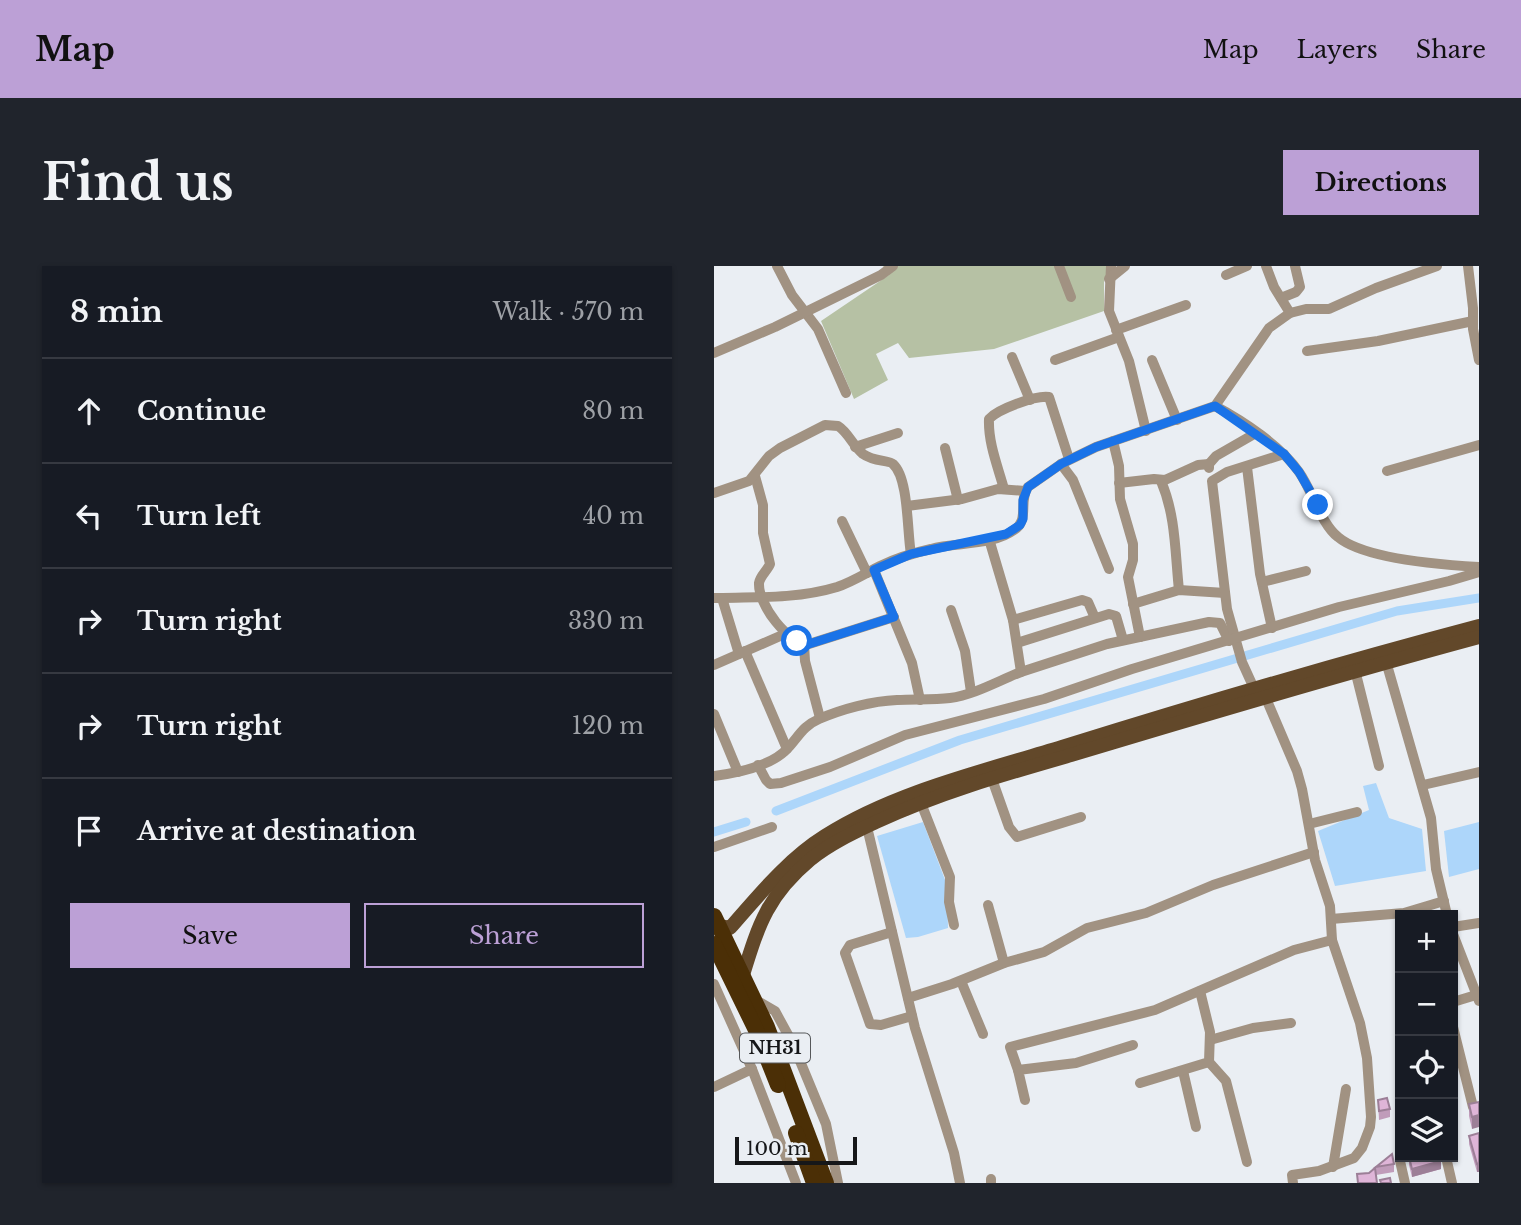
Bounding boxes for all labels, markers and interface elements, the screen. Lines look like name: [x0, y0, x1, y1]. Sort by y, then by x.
text: Map: [35, 29, 115, 70]
text: Map: [1203, 35, 1259, 64]
text: Layers: [1297, 35, 1378, 64]
text: Share: [1416, 35, 1486, 64]
button: Directions: [1283, 150, 1479, 215]
text: Find us: [42, 152, 234, 213]
text: 8 min: [70, 293, 163, 330]
text: Walk · 570 m: [493, 298, 644, 326]
icon: ahead: [70, 392, 108, 430]
text: Continue: [137, 395, 266, 427]
text: 80 m: [582, 397, 644, 425]
route end: [1302, 489, 1333, 520]
icon: left: [70, 497, 108, 535]
text: Turn left: [137, 500, 261, 532]
text: 40 m: [583, 502, 644, 530]
icon: right: [70, 602, 108, 640]
text: Turn right: [137, 605, 282, 637]
text: 330 m: [568, 607, 644, 635]
route start: [781, 625, 812, 656]
icon: right: [70, 707, 108, 745]
text: Turn right: [137, 710, 282, 742]
text: 120 m: [572, 712, 644, 740]
icon: arrive: [70, 812, 108, 850]
text: Arrive at destination: [137, 815, 417, 847]
button: Save: [70, 903, 350, 968]
button: Share: [364, 903, 644, 968]
map controls: [1395, 910, 1458, 1162]
button: +: [1395, 910, 1458, 973]
button: −: [1395, 973, 1458, 1036]
road number: NH31: [740, 1034, 810, 1062]
button: locate: [1395, 1036, 1458, 1099]
button: layers: [1395, 1099, 1458, 1162]
scale bar: [735, 1134, 858, 1166]
text: 100 m: [746, 1137, 807, 1160]

